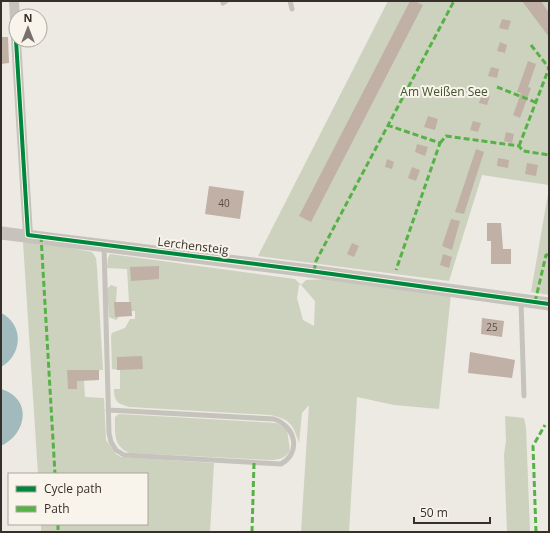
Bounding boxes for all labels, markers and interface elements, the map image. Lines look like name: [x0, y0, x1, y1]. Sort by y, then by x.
north arrow: [8, 8, 48, 48]
text: N: [24, 10, 32, 25]
park label: Am Weißen See: [400, 83, 488, 100]
house number: 40: [218, 196, 230, 210]
street label: Lerchensteig: [157, 233, 230, 258]
house number: 25: [486, 320, 498, 334]
legend: [8, 473, 148, 525]
text: Cycle path: [44, 480, 102, 497]
scale bar: [414, 499, 490, 525]
text: Path: [44, 500, 70, 517]
text: 50 m: [420, 504, 448, 521]

